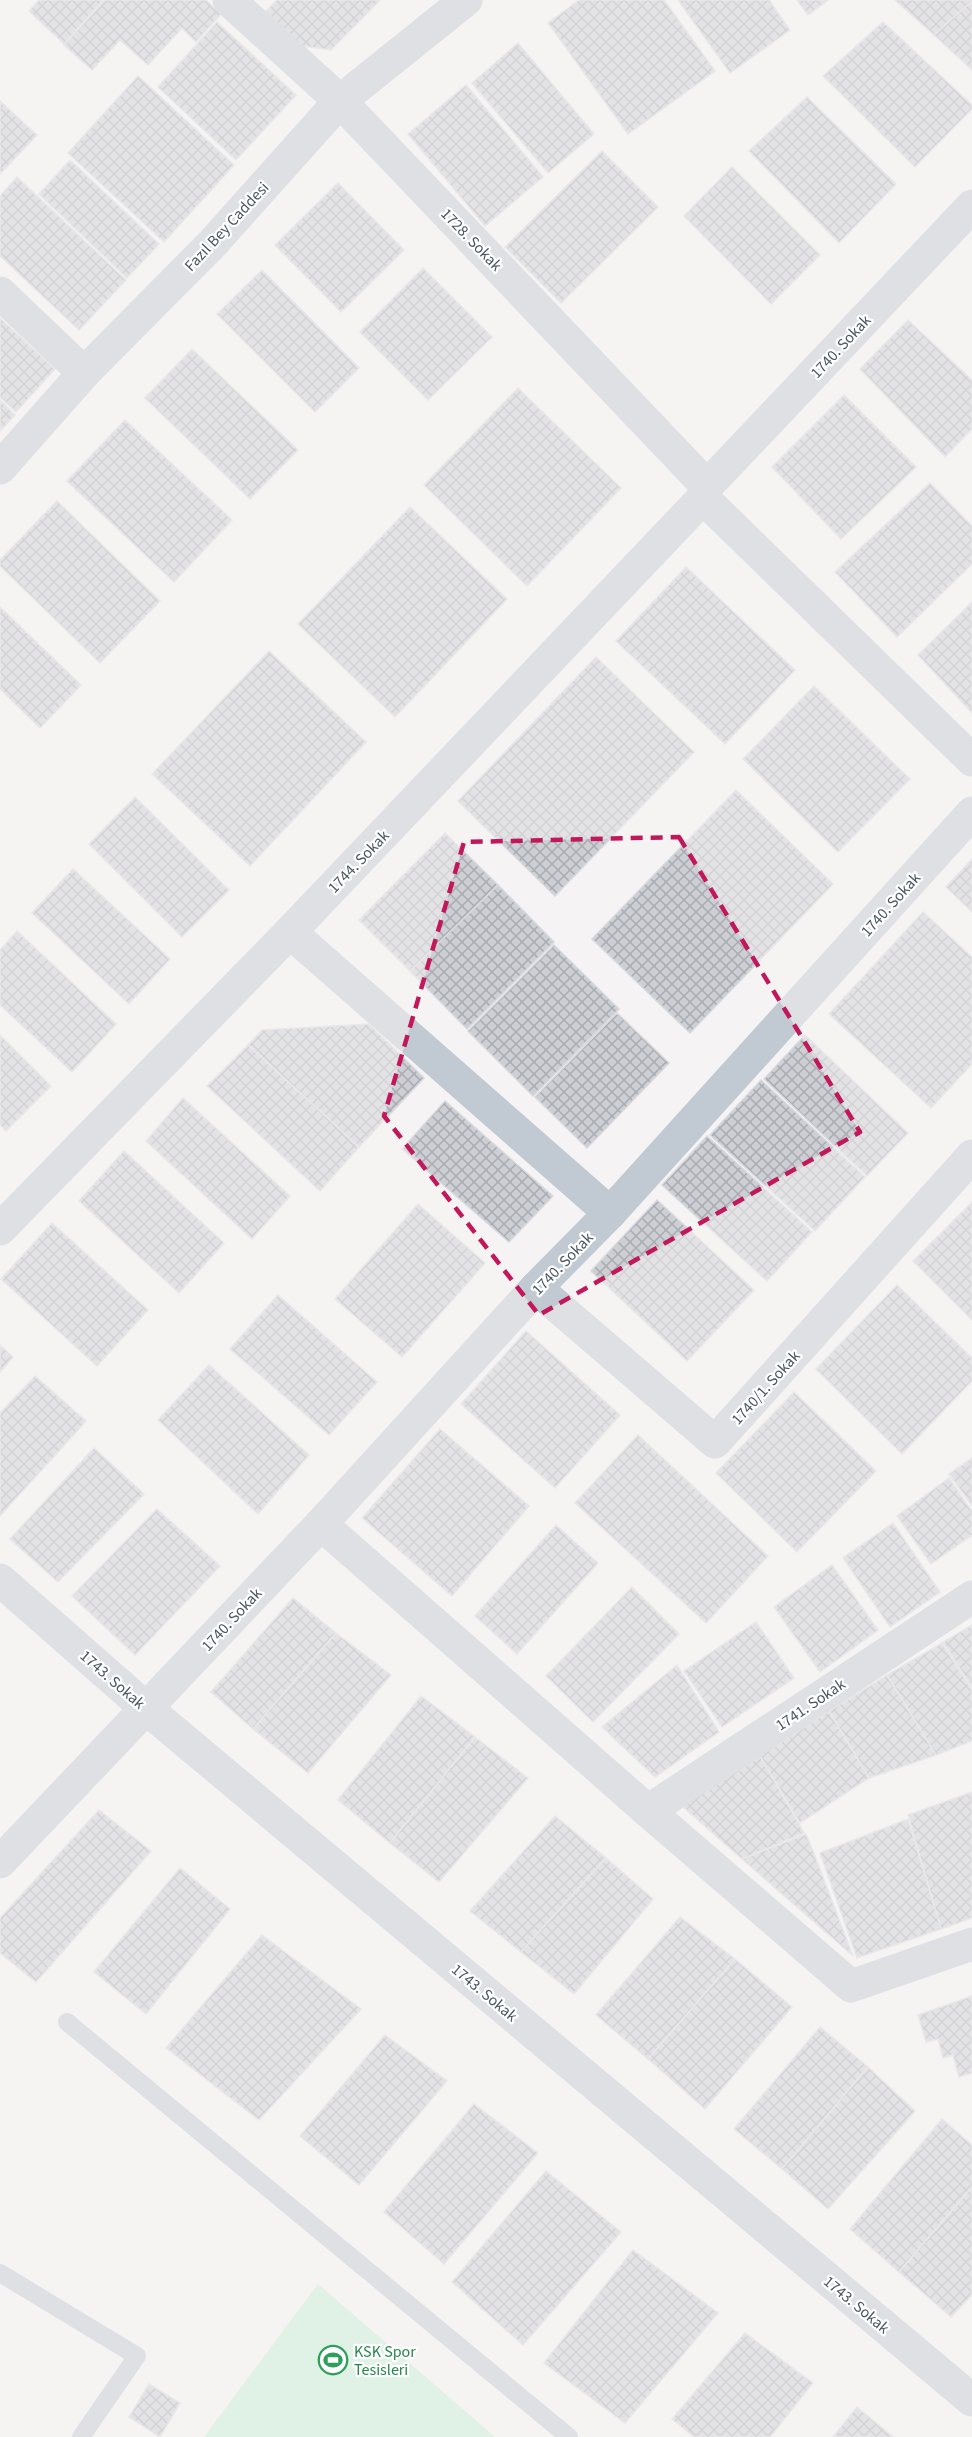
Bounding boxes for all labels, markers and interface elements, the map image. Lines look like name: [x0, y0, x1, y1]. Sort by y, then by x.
street label: Fazıl Bey Caddesi: [179, 177, 274, 276]
street label: 1728. Sokak: [436, 203, 507, 276]
street label: 1740. Sokak: [805, 310, 876, 383]
street label: 1744. Sokak: [323, 825, 394, 898]
street label: 1740. Sokak: [856, 868, 926, 942]
street label: 1740. Sokak: [527, 1227, 598, 1300]
street label: 1740/1. Sokak: [726, 1346, 805, 1430]
street label: 1740. Sokak: [196, 1583, 267, 1656]
street label: 1743. Sokak: [75, 1645, 150, 1714]
street label: 1741. Sokak: [771, 1673, 850, 1736]
street label: 1743. Sokak: [447, 1959, 522, 2027]
street label: 1743. Sokak: [819, 2271, 894, 2339]
place label: KSK Spor Tesisleri: [354, 2341, 416, 2381]
sports icon: KSK Spor Tesisleri: [317, 2344, 349, 2376]

